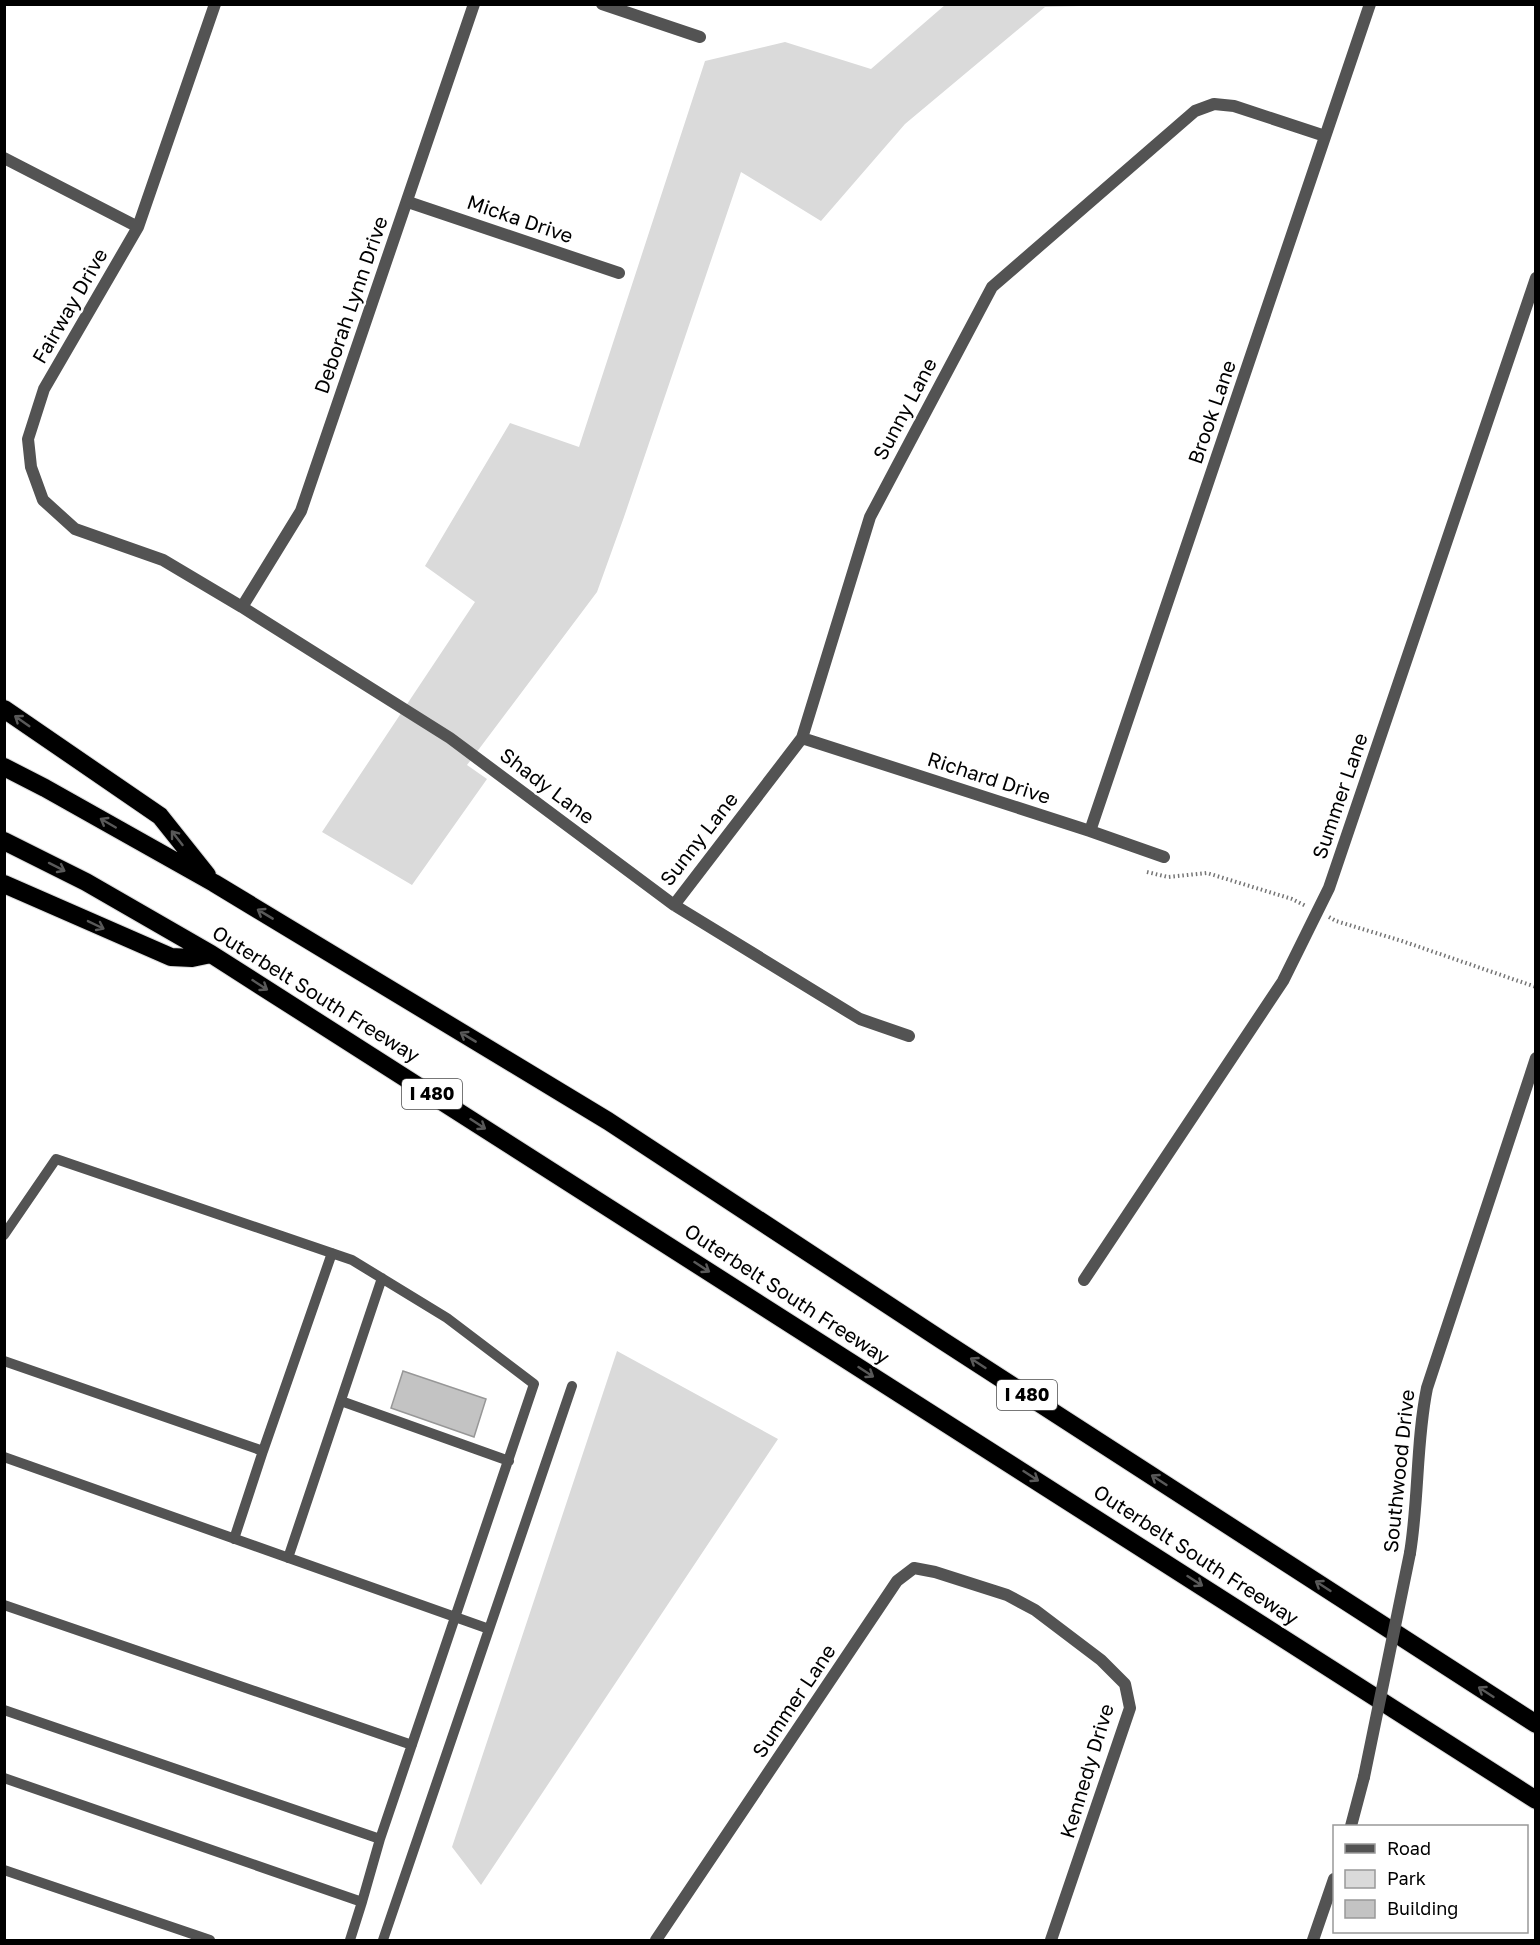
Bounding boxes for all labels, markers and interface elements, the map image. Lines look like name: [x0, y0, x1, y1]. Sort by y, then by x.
street label: Micka Drive: [464, 189, 576, 247]
street label: Deborah Lynn Drive: [308, 213, 392, 397]
street label: Fairway Drive: [27, 244, 112, 367]
street label: Sunny Lane: [867, 353, 941, 464]
street label: Brook Lane: [1182, 357, 1240, 467]
one-way arrow: [15, 715, 31, 727]
street label: Summer Lane: [1306, 730, 1372, 862]
street label: Shady Lane: [496, 742, 599, 828]
street label: Richard Drive: [925, 746, 1054, 808]
street label: Sunny Lane: [654, 787, 742, 890]
one-way arrow: [100, 817, 117, 829]
one-way arrow: [171, 830, 184, 846]
one-way arrow: [47, 862, 65, 873]
one-way arrow: [257, 908, 274, 920]
street label: Outerbelt South Freeway: [208, 919, 425, 1067]
one-way arrow: [87, 920, 105, 931]
one-way arrow: [252, 979, 268, 991]
one-way arrow: [460, 1030, 477, 1042]
road number: I 480: [402, 1079, 462, 1109]
one-way arrow: [469, 1118, 486, 1130]
street label: Outerbelt South Freeway: [680, 1218, 895, 1369]
one-way arrow: [693, 1261, 710, 1273]
one-way arrow: [969, 1357, 986, 1370]
one-way arrow: [858, 1365, 875, 1378]
road number: I 480: [997, 1380, 1057, 1410]
street label: Southwood Drive: [1378, 1388, 1419, 1554]
one-way arrow: [1022, 1471, 1039, 1483]
one-way arrow: [1151, 1474, 1168, 1486]
street label: Outerbelt South Freeway: [1089, 1479, 1304, 1630]
one-way arrow: [1186, 1576, 1203, 1588]
one-way arrow: [1315, 1580, 1332, 1592]
street label: Summer Lane: [746, 1639, 840, 1762]
one-way arrow: [1479, 1686, 1495, 1698]
street label: Kennedy Drive: [1054, 1701, 1118, 1841]
legend: [1333, 1825, 1528, 1933]
text: Road: [1387, 1837, 1431, 1859]
text: Park: [1387, 1867, 1426, 1889]
text: Building: [1387, 1897, 1458, 1919]

